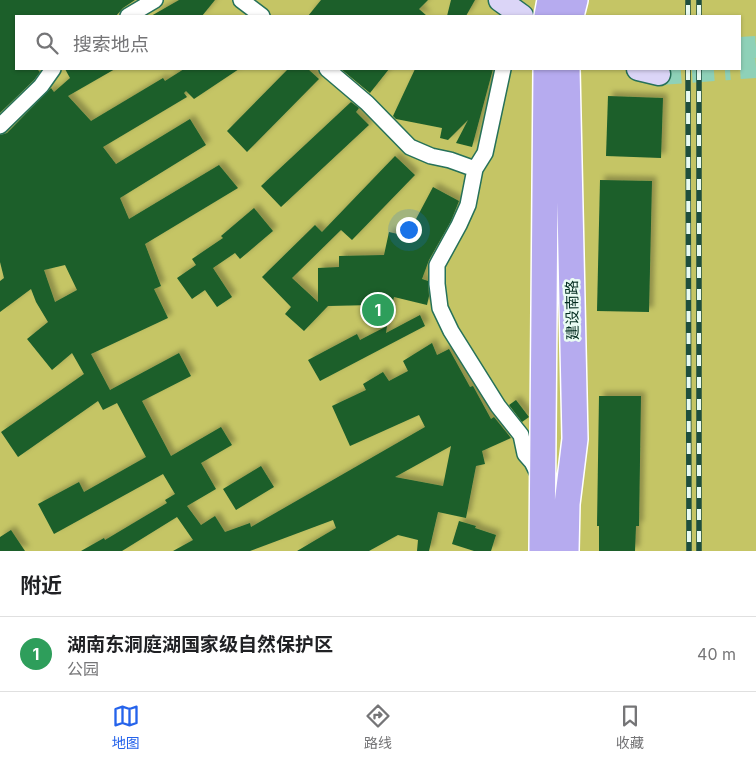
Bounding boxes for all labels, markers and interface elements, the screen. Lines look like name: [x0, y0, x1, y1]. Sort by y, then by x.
search box: [15, 15, 741, 70]
icon: search: [33, 29, 61, 57]
text: 搜索地点: [73, 33, 149, 56]
your location: [396, 217, 422, 243]
street label: 建设南路: [562, 280, 582, 340]
pin: 1: [362, 291, 394, 329]
text: 附近: [20, 573, 62, 598]
text: 湖南东洞庭湖国家级自然保护区: [67, 633, 333, 656]
text: 1: [33, 644, 39, 664]
text: 40 m: [697, 644, 736, 664]
text: 公园: [67, 659, 99, 679]
tab: 地图: [112, 702, 140, 752]
tab: 路线: [364, 702, 392, 752]
tab: 收藏: [616, 702, 644, 752]

